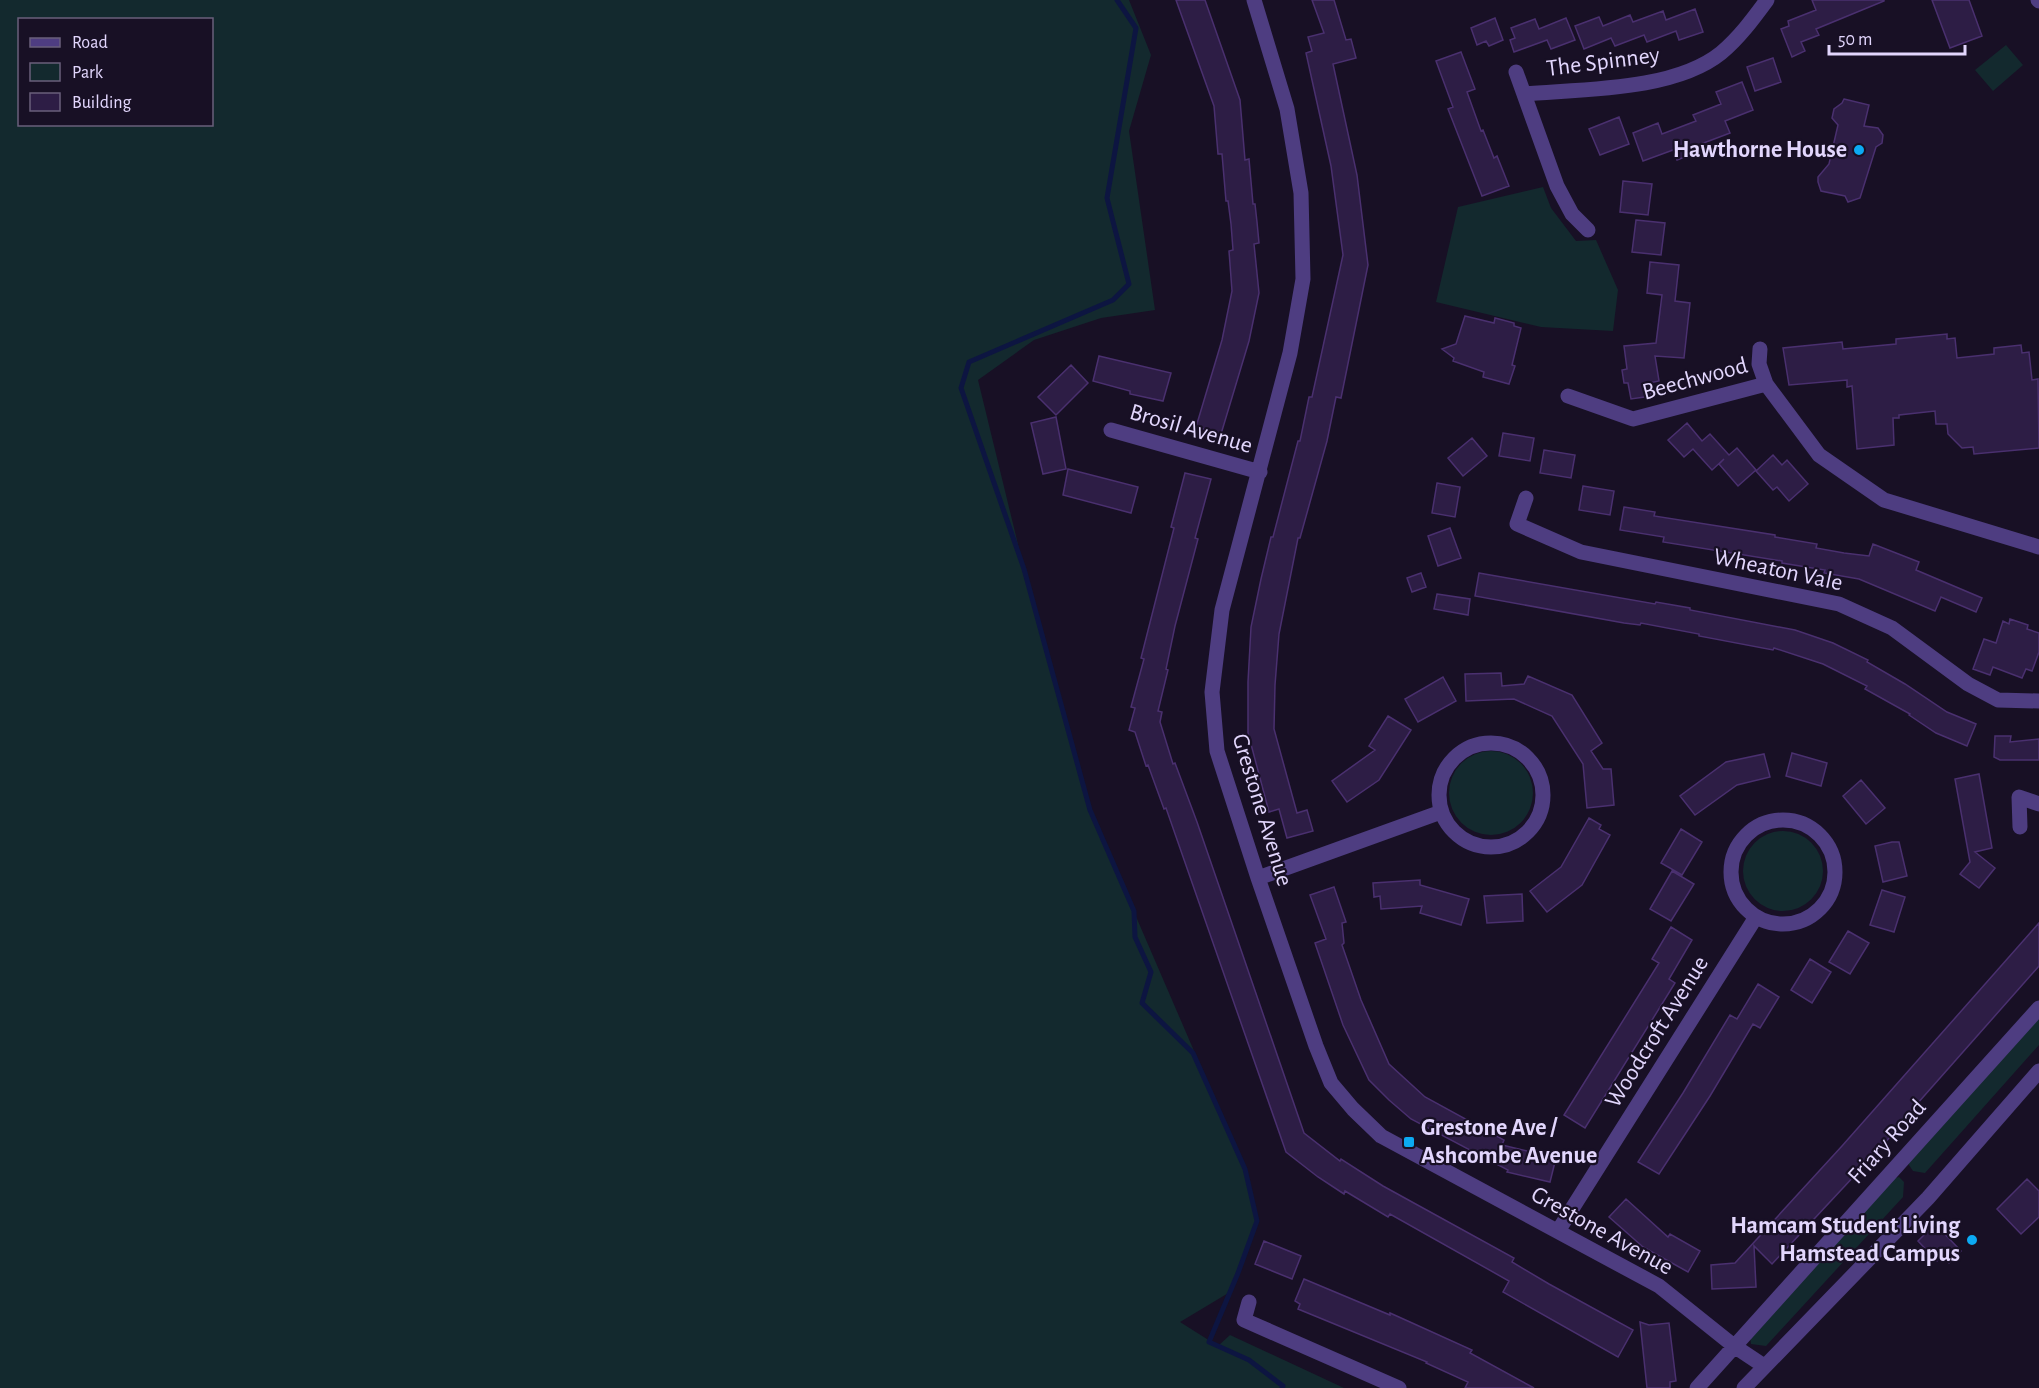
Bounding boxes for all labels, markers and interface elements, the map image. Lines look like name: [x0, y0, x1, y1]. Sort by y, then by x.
legend: [18, 18, 213, 126]
scale bar: [1829, 18, 1966, 56]
text: 50 m: [1838, 31, 1872, 49]
text: Road: [72, 34, 108, 52]
street label: The Spinney: [1545, 43, 1661, 81]
text: Park: [72, 64, 104, 82]
text: Building: [72, 94, 132, 112]
place label: Hawthorne House: [1673, 138, 1847, 162]
marker: Hawthorne House: [1852, 143, 1866, 157]
street label: Beechwood: [1640, 353, 1750, 405]
street label: Brosil Avenue: [1127, 400, 1255, 458]
street label: Wheaton Vale: [1711, 545, 1845, 595]
street label: Grestone Avenue: [1227, 731, 1297, 889]
street label: Woodcroft Avenue: [1601, 952, 1713, 1112]
street label: Friary Road: [1843, 1095, 1931, 1189]
place label: Grestone Ave / Ashcombe Avenue: [1421, 1116, 1597, 1168]
marker: Grestone Ave / Ashcombe Avenue: [1402, 1135, 1416, 1149]
street label: Grestone Avenue: [1527, 1182, 1677, 1280]
place label: Hamcam Student Living Hamstead Campus: [1730, 1214, 1961, 1266]
marker: Hamcam Student Living Hamstead Campus: [1965, 1233, 1979, 1247]

